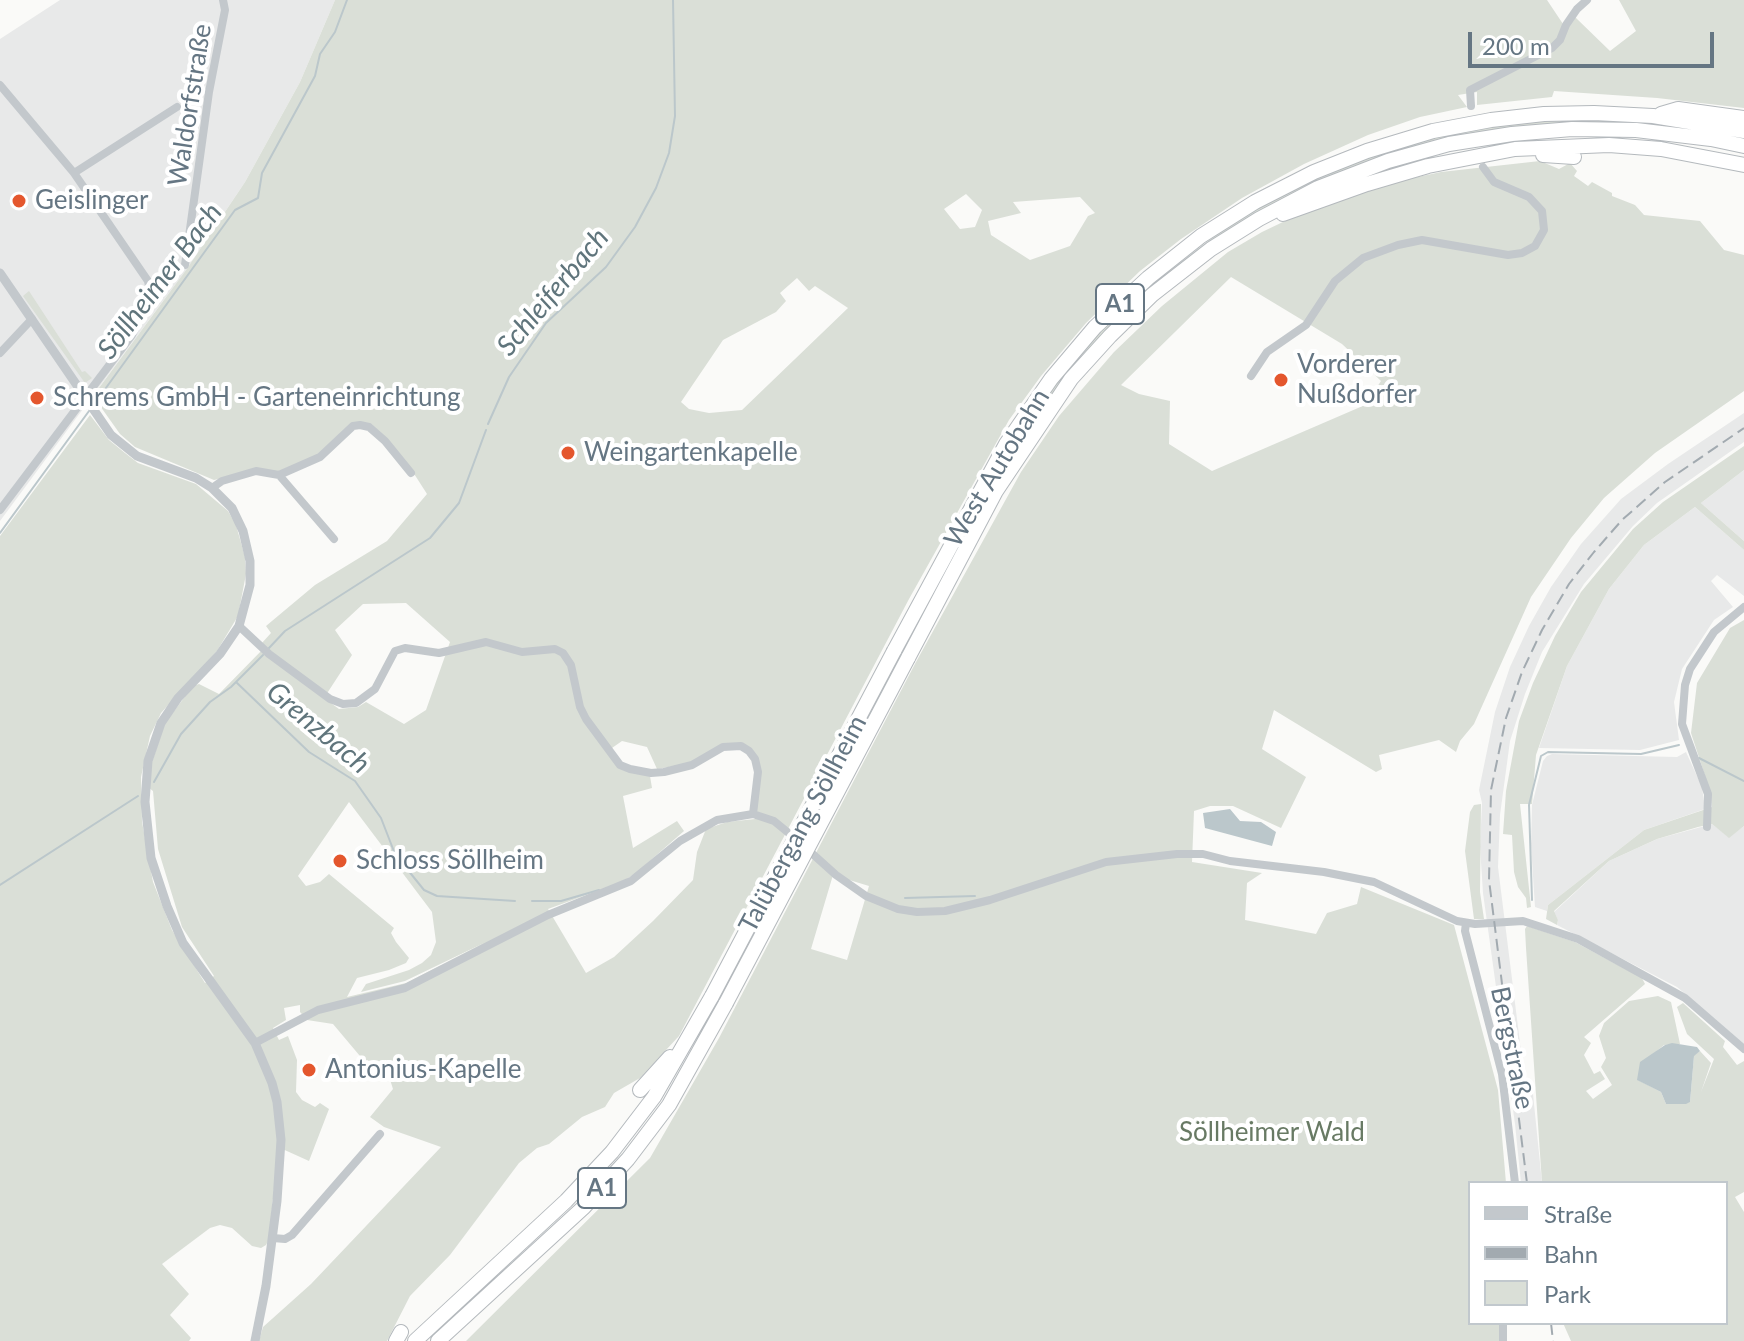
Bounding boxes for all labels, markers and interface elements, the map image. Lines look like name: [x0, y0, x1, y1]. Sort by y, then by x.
scale bar: [1472, 16, 1718, 66]
street label: Waldorfstraße: [162, 22, 218, 188]
text: 200 m: [1482, 31, 1550, 60]
place label: Geislinger: [35, 185, 148, 217]
marker: Geislinger: [10, 192, 28, 210]
water label: Söllheimer Bach: [91, 197, 229, 365]
water label: Schleiferbach: [490, 221, 616, 363]
road number: A1: [1096, 284, 1144, 324]
place label: Vorderer Nußdorfer: [1297, 349, 1417, 410]
marker: Vorderer Nußdorfer: [1272, 371, 1290, 389]
place label: Schrems GmbH - Garteneinrichtung: [53, 382, 461, 414]
street label: West Autobahn: [938, 383, 1056, 553]
marker: Schrems GmbH - Garteneinrichtung: [28, 389, 46, 407]
place label: Weingartenkapelle: [584, 437, 798, 469]
marker: Weingartenkapelle: [559, 444, 577, 462]
water label: Grenzbach: [259, 675, 377, 781]
street label: Talübergang Söllheim: [733, 710, 873, 938]
place label: Schloss Söllheim: [356, 845, 544, 877]
marker: Schloss Söllheim: [331, 852, 349, 870]
street label: Bergstraße: [1484, 984, 1540, 1112]
place label: Antonius-Kapelle: [325, 1054, 521, 1086]
marker: Antonius-Kapelle: [300, 1061, 318, 1079]
park label: Söllheimer Wald: [1179, 1117, 1365, 1149]
road number: A1: [578, 1168, 626, 1208]
legend: [1468, 1181, 1728, 1325]
text: Straße: [1544, 1199, 1612, 1228]
text: Bahn: [1544, 1239, 1598, 1268]
text: Park: [1544, 1279, 1591, 1308]

